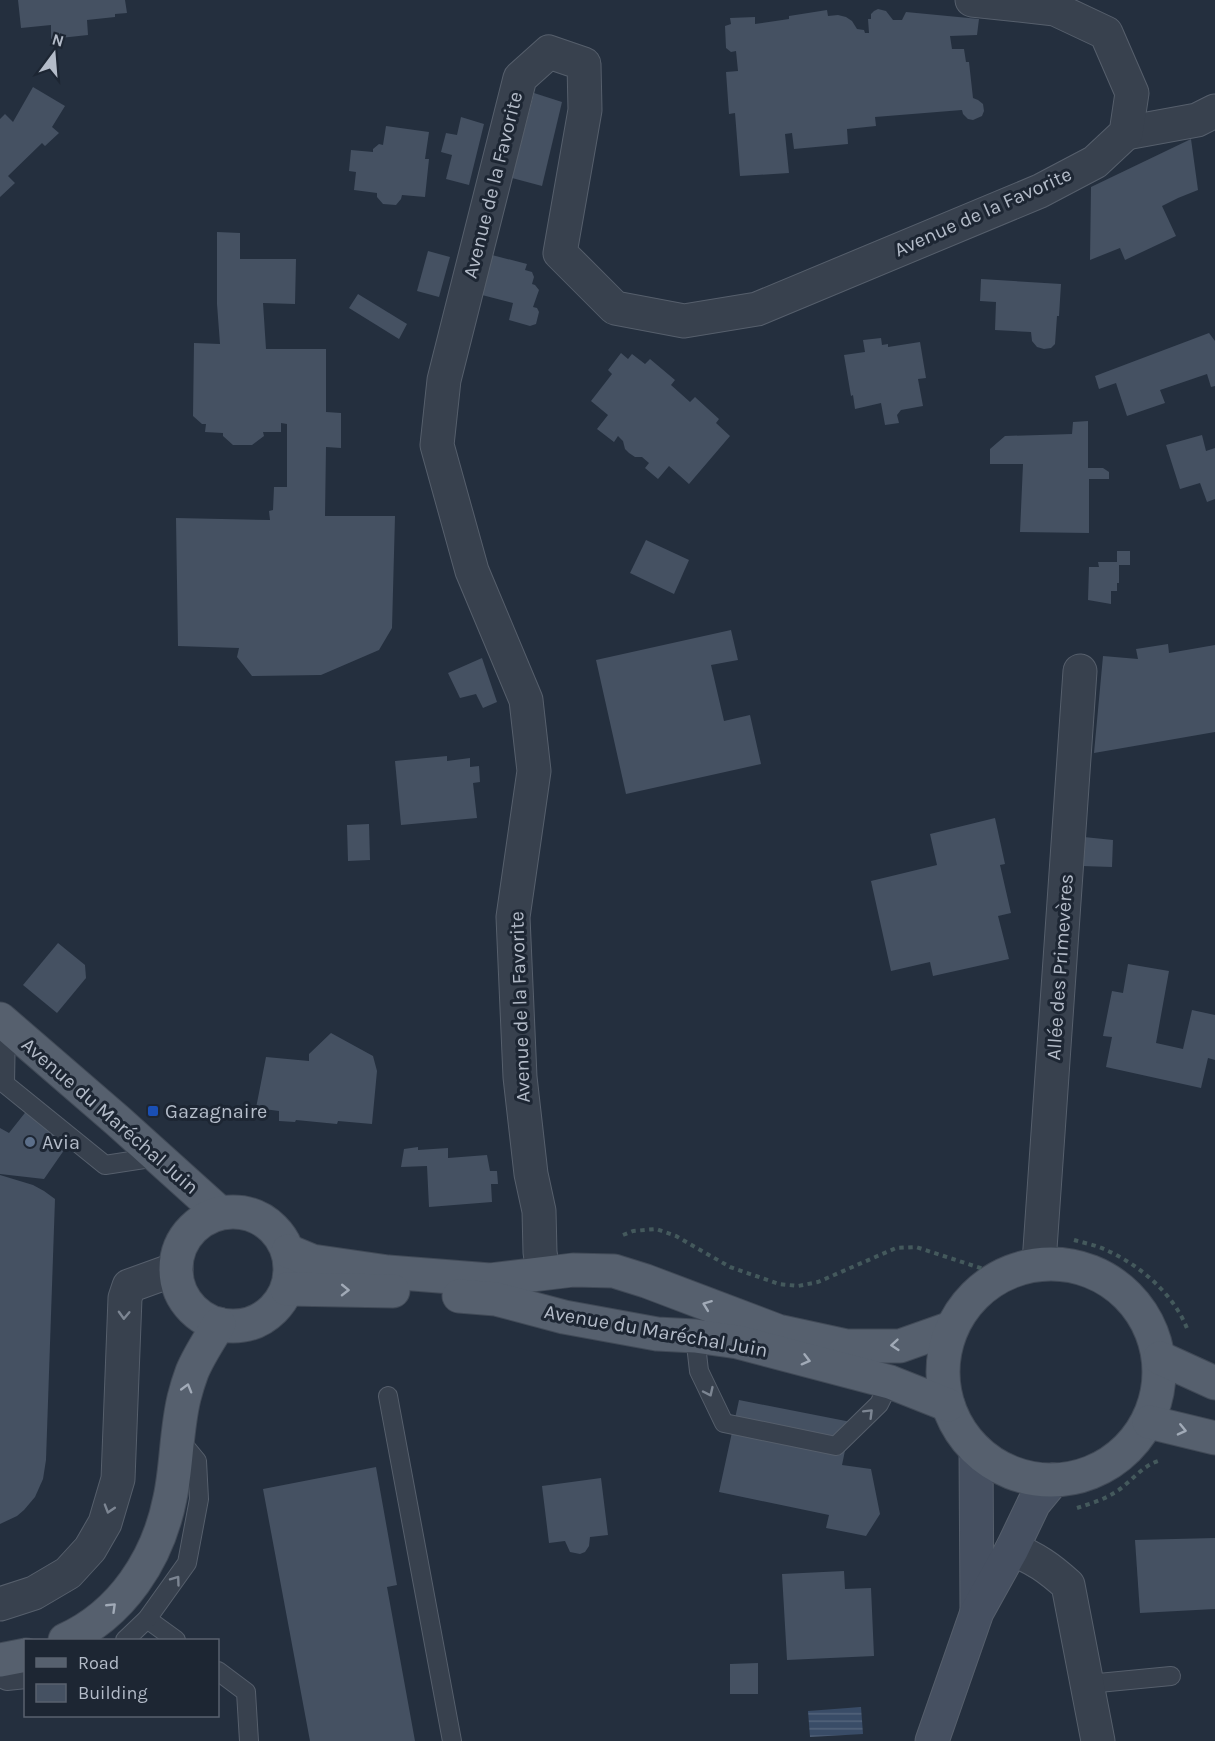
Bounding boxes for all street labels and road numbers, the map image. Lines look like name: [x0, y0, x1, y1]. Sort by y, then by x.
street label: Avenue de la Favorite: [459, 89, 527, 281]
street label: Avenue de la Favorite: [891, 162, 1075, 262]
street label: Allée des Primevères: [1042, 873, 1078, 1061]
street label: Avenue de la Favorite: [505, 911, 535, 1103]
street label: Avenue du Maréchal Juin: [17, 1033, 203, 1199]
street label: Avenue du Maréchal Juin: [542, 1300, 770, 1362]

